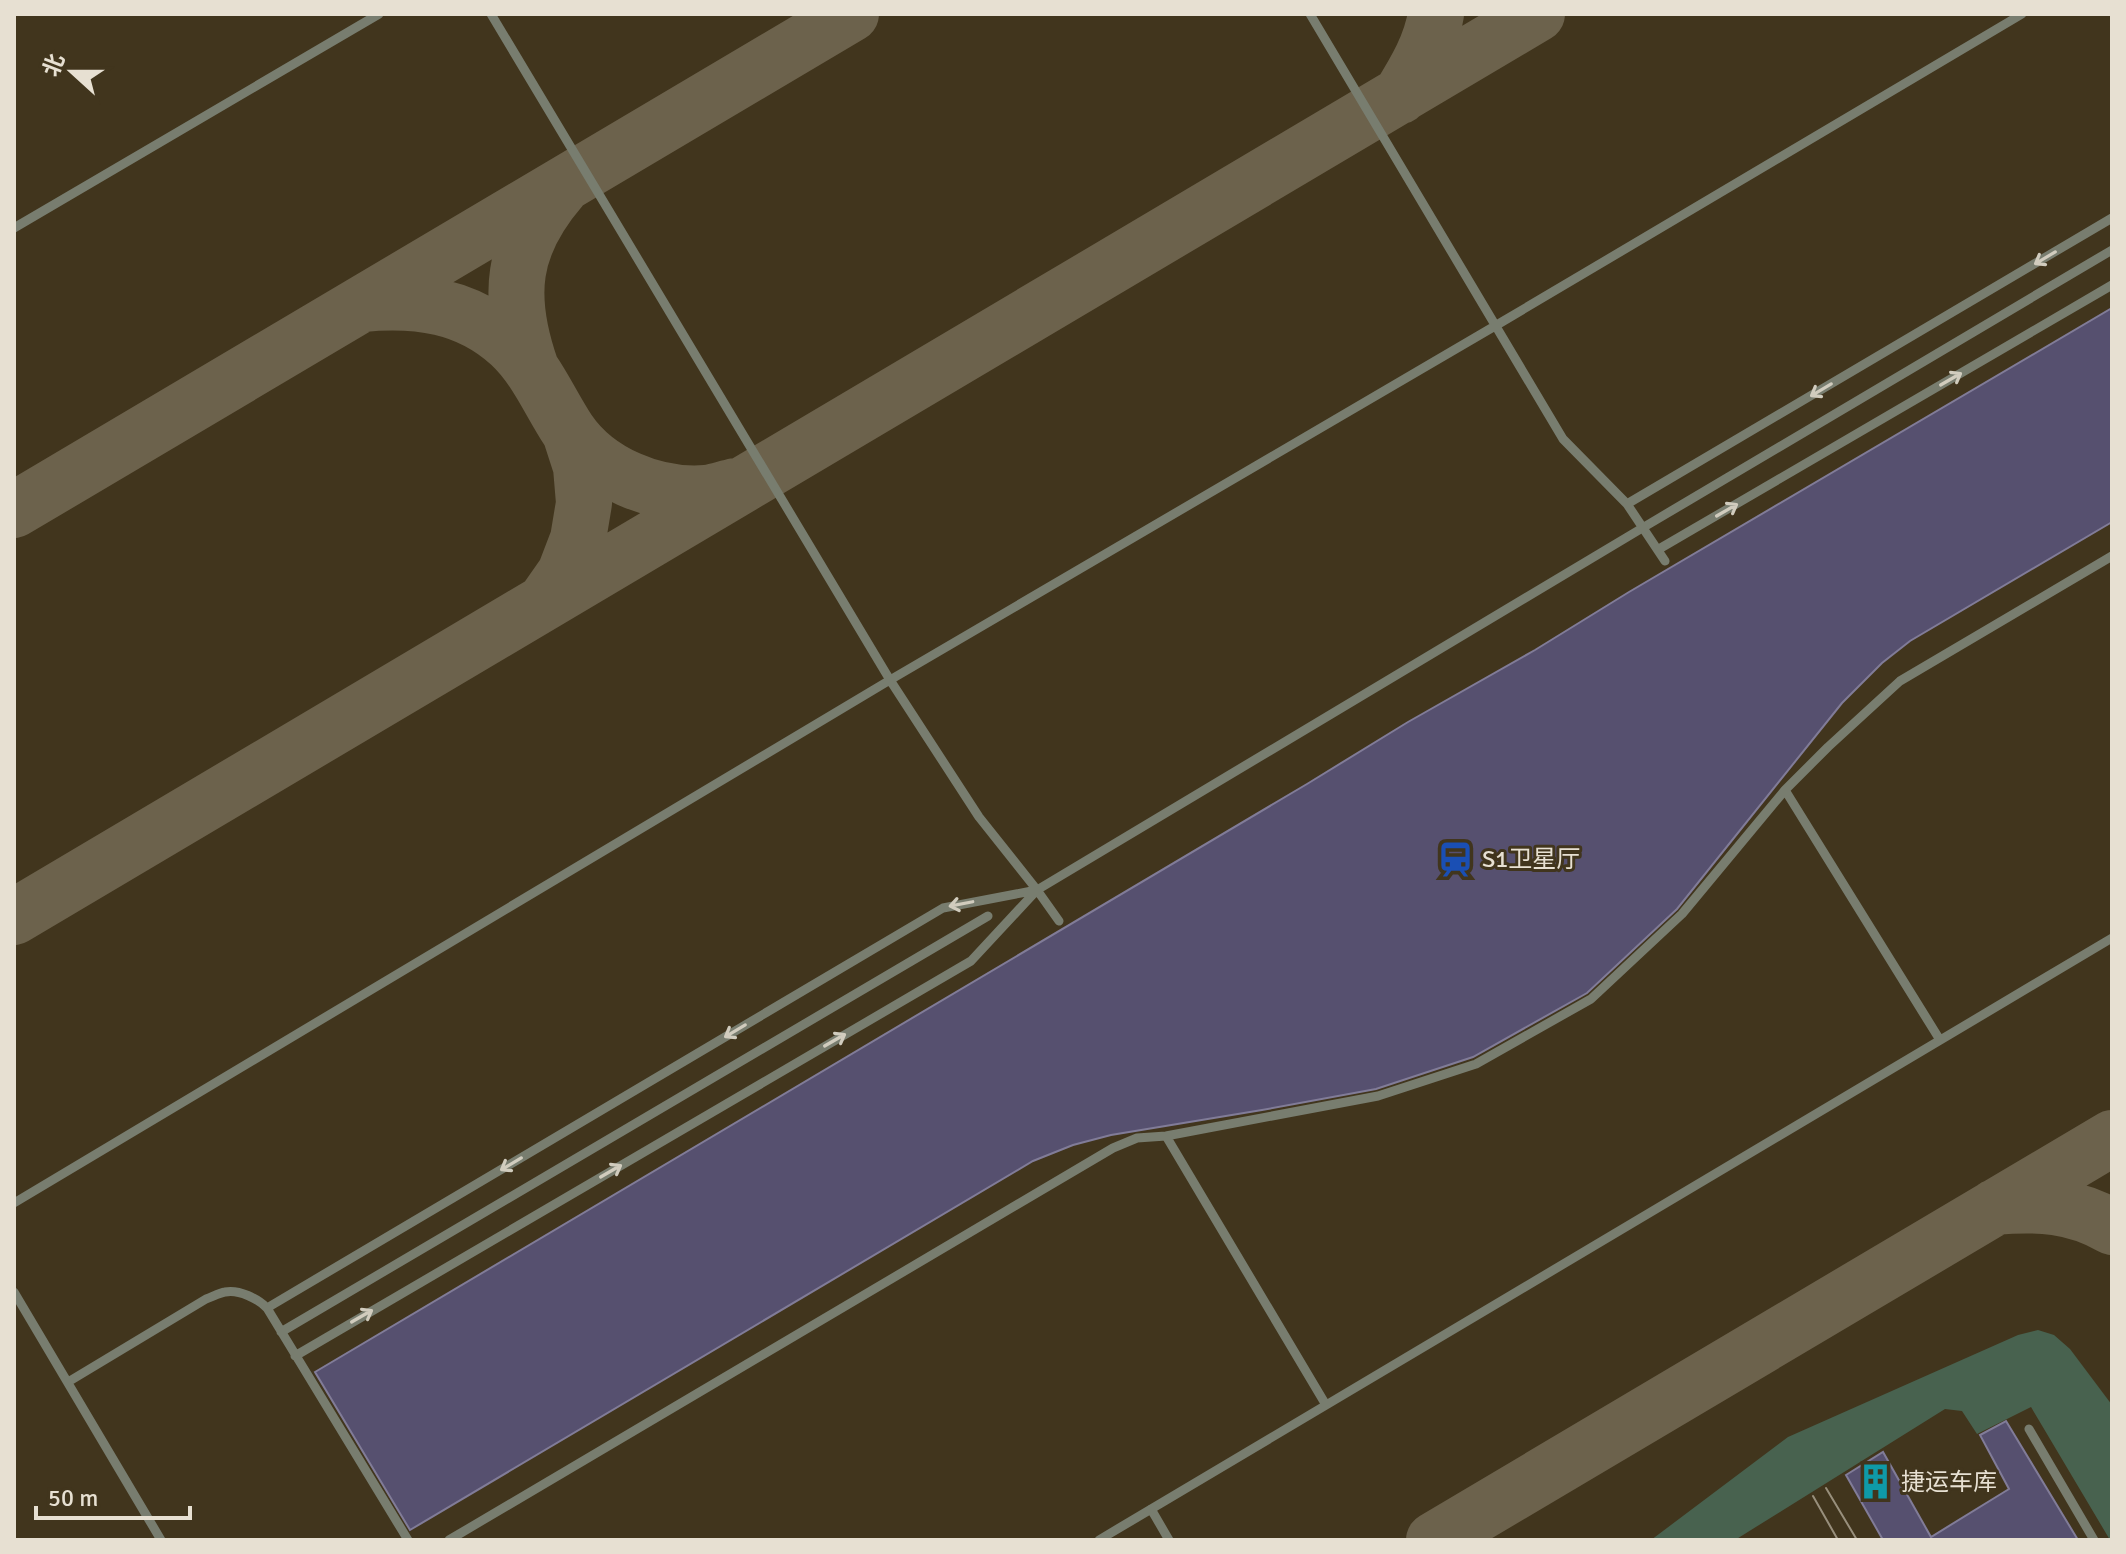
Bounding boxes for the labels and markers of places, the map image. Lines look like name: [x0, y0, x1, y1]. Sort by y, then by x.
station icon: S1卫星厅: [1437, 840, 1475, 878]
place label: S1卫星厅: [1482, 844, 1580, 874]
building icon: 捷运车库: [1856, 1463, 1894, 1501]
place label: 捷运车库: [1901, 1467, 1997, 1497]

